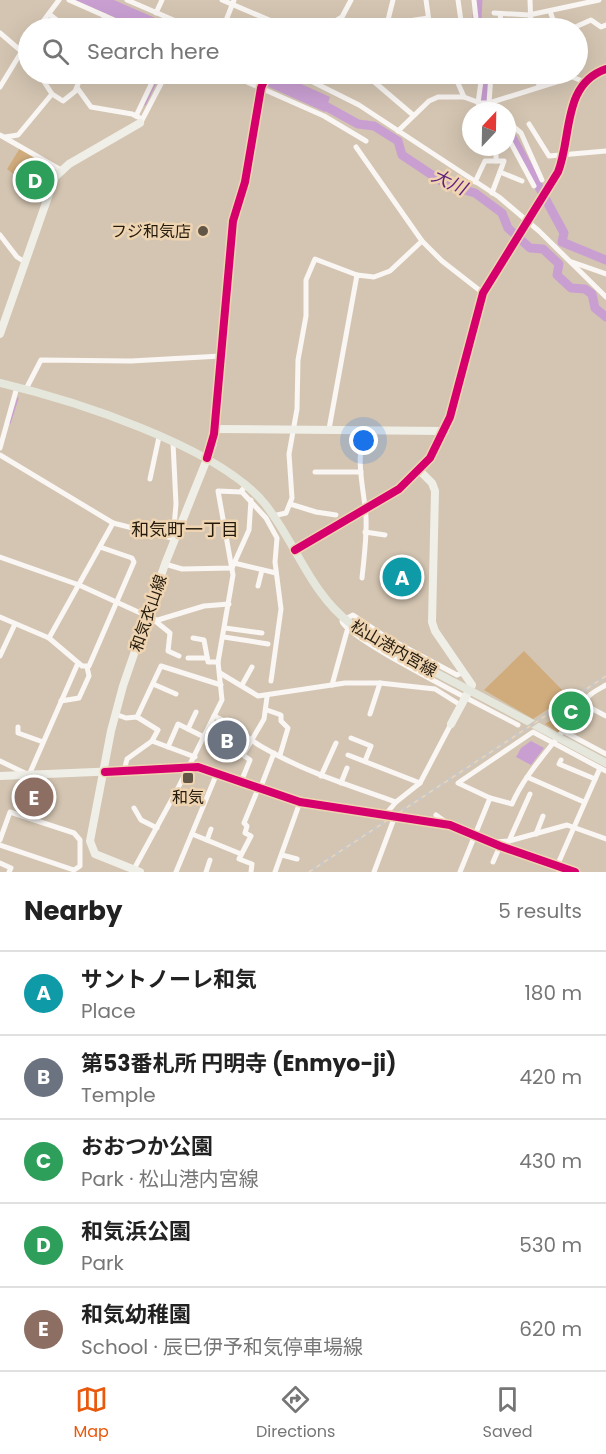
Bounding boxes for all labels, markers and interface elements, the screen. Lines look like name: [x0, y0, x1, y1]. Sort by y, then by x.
search box: [18, 18, 588, 84]
icon: search: [39, 35, 72, 68]
text: Search here: [87, 36, 220, 67]
north arrow: [462, 102, 516, 156]
pin: D: [15, 158, 54, 202]
water label: 大川: [428, 163, 473, 201]
place label: フジ和気店: [111, 220, 191, 243]
marker: フジ和気店: [196, 224, 210, 238]
your location: [349, 426, 378, 455]
district label: 和気町一丁目: [131, 517, 239, 542]
pin: A: [382, 554, 422, 600]
street label: 和気衣山線: [125, 572, 172, 655]
street label: 松山港内宮線: [346, 614, 441, 682]
pin: C: [552, 688, 590, 734]
pin: B: [208, 718, 246, 762]
marker: 和気: [181, 771, 195, 785]
pin: E: [15, 774, 54, 820]
place label: 和気: [172, 786, 204, 809]
text: Nearby: [24, 893, 122, 929]
text: 5 results: [498, 897, 582, 925]
text: サントノーレ和気: [81, 964, 257, 995]
text: A: [36, 979, 51, 1007]
text: 180 m: [524, 979, 582, 1007]
text: Place: [81, 997, 136, 1025]
text: 第53番札所 円明寺 (Enmyo-ji): [81, 1048, 397, 1079]
text: B: [37, 1063, 50, 1091]
text: 420 m: [519, 1063, 582, 1091]
text: Temple: [81, 1081, 156, 1109]
text: おおつか公園: [81, 1131, 213, 1162]
text: C: [36, 1147, 51, 1175]
text: 430 m: [519, 1147, 582, 1175]
text: Park · 松山港内宮線: [81, 1165, 259, 1193]
text: 和気浜公園: [81, 1216, 191, 1247]
text: D: [36, 1231, 51, 1259]
text: 530 m: [519, 1231, 582, 1259]
text: Park: [81, 1249, 124, 1277]
text: 和気幼稚園: [81, 1299, 191, 1330]
text: E: [38, 1315, 49, 1343]
text: 620 m: [519, 1315, 582, 1343]
text: School · 辰巳伊予和気停車場線: [81, 1333, 363, 1361]
tab: Map: [74, 1383, 109, 1444]
tab: Directions: [256, 1383, 335, 1444]
tab: Saved: [483, 1383, 532, 1444]

